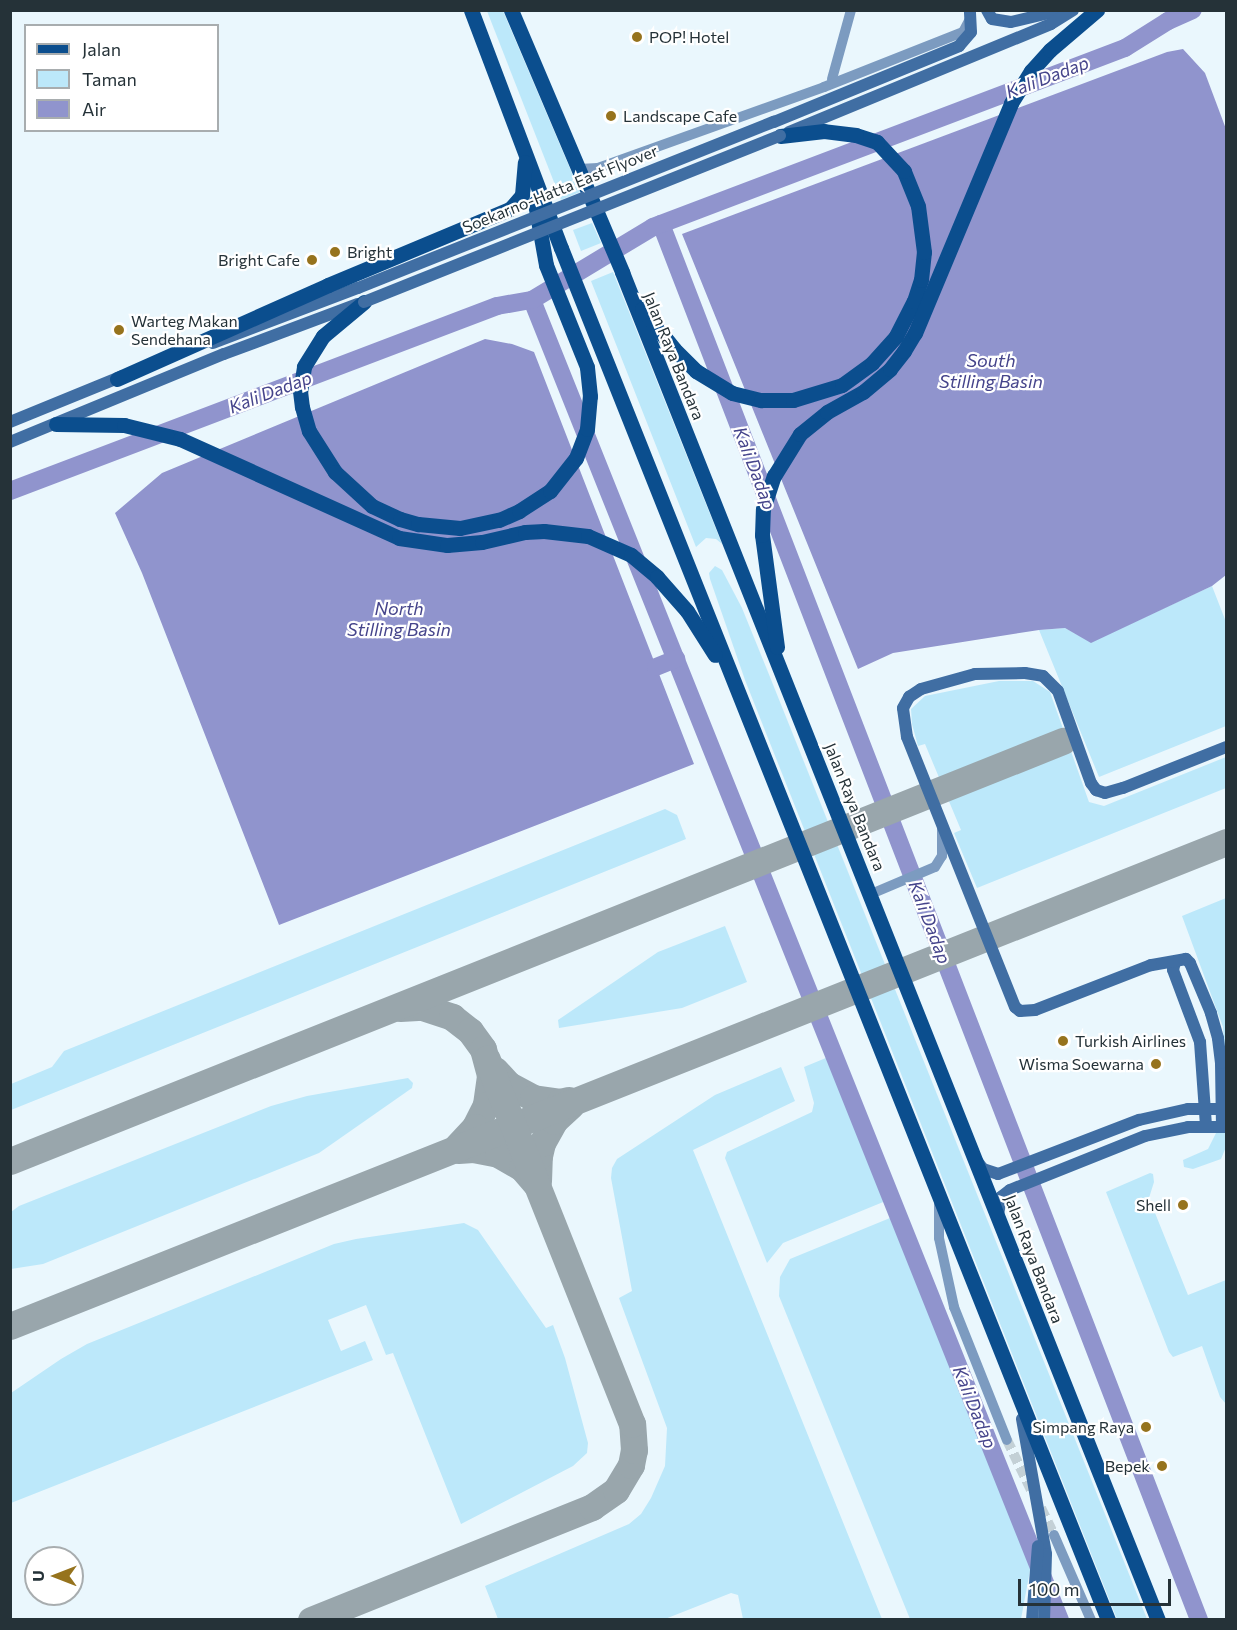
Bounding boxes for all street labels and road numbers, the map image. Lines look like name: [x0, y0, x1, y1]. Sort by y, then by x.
street label: Soekarno-Hatta East Flyover: [459, 141, 661, 237]
street label: Jalan Raya Bandara: [640, 289, 708, 423]
street label: Jalan Raya Bandara: [821, 740, 889, 874]
street label: Jalan Raya Bandara: [1001, 1192, 1067, 1326]

